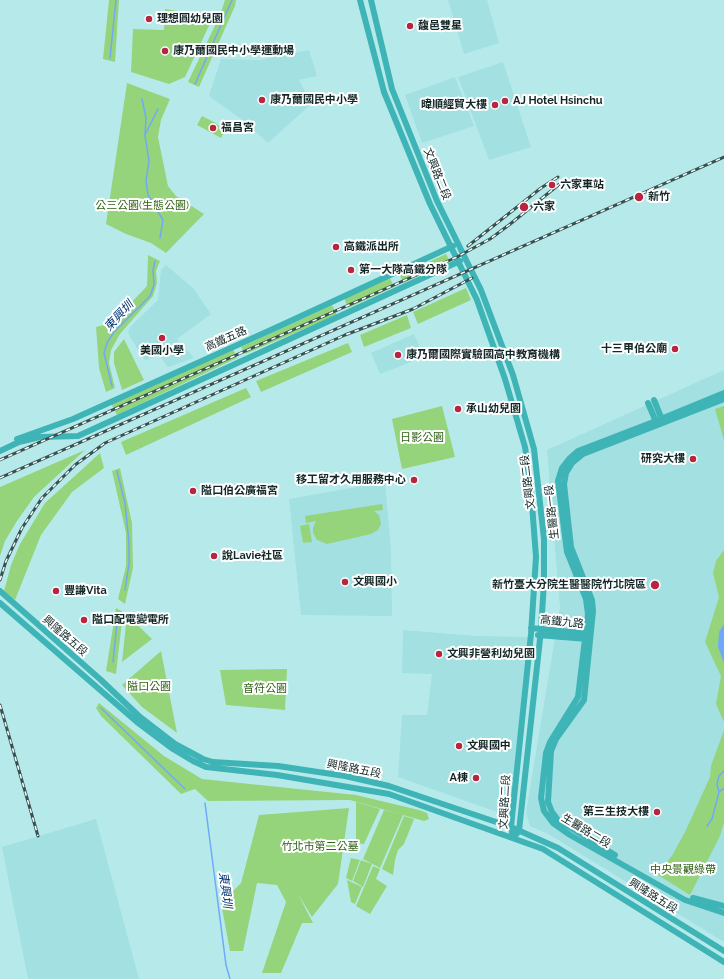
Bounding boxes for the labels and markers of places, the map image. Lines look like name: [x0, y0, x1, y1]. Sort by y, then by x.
place label: 理想圓幼兒園: [157, 12, 223, 26]
marker: 理想圓幼兒園: [144, 14, 154, 24]
place label: 馥邑雙星: [418, 19, 462, 33]
marker: 馥邑雙星: [405, 21, 415, 31]
place label: 康乃薾國民中小學運動場: [173, 44, 294, 58]
marker: 康乃薾國民中小學運動場: [160, 46, 170, 56]
place label: 康乃薾國民中小學: [270, 93, 358, 107]
place label: AJ Hotel Hsinchu: [513, 94, 603, 108]
marker: 康乃薾國民中小學: [257, 95, 267, 105]
marker: AJ Hotel Hsinchu: [500, 96, 510, 106]
place label: 暐順經貿大樓: [421, 98, 487, 112]
marker: 暐順經貿大樓: [490, 100, 500, 110]
place label: 福昌宮: [221, 121, 254, 135]
marker: 福昌宮: [208, 123, 218, 133]
place label: 六家車站: [560, 178, 604, 192]
marker: 六家車站: [547, 180, 557, 190]
place label: 新竹: [648, 190, 670, 204]
marker: 新竹: [633, 191, 645, 203]
place label: 六家: [533, 200, 555, 214]
marker: 六家: [518, 201, 530, 213]
place label: 高鐵派出所: [344, 240, 399, 254]
marker: 高鐵派出所: [331, 242, 341, 252]
place label: 第一大隊高鐵分隊: [359, 263, 447, 277]
marker: 第一大隊高鐵分隊: [346, 265, 356, 275]
marker: 美國小學: [157, 333, 167, 343]
place label: 十三甲伯公廟: [601, 342, 667, 356]
place label: 美國小學: [140, 344, 184, 358]
marker: 十三甲伯公廟: [670, 344, 680, 354]
place label: 康乃爾國際實驗國高中教育機構: [406, 348, 560, 362]
marker: 康乃爾國際實驗國高中教育機構: [393, 350, 403, 360]
place label: 承山幼兒園: [466, 402, 521, 416]
marker: 承山幼兒園: [453, 404, 463, 414]
place label: 研究大樓: [641, 452, 685, 466]
marker: 研究大樓: [688, 454, 698, 464]
place label: 移工留才久用服務中心: [296, 473, 406, 487]
marker: 移工留才久用服務中心: [409, 475, 419, 485]
place label: 隘口伯公廣福宮: [201, 484, 278, 498]
marker: 隘口伯公廣福宮: [188, 486, 198, 496]
place label: 說Lavie社區: [222, 549, 283, 563]
marker: 說Lavie社區: [209, 551, 219, 561]
place label: 文興國小: [353, 575, 397, 589]
marker: 文興國小: [340, 577, 350, 587]
place label: 新竹臺大分院生醫醫院竹北院區: [492, 578, 646, 592]
marker: 新竹臺大分院生醫醫院竹北院區: [649, 579, 661, 591]
place label: 豐謙Vita: [64, 584, 107, 598]
marker: 豐謙Vita: [51, 586, 61, 596]
place label: 隘口配電變電所: [92, 613, 169, 627]
marker: 隘口配電變電所: [79, 615, 89, 625]
place label: 文興非營利幼兒園: [447, 647, 535, 661]
marker: 文興非營利幼兒園: [434, 649, 444, 659]
place label: 文興國中: [467, 739, 511, 753]
marker: 文興國中: [454, 741, 464, 751]
place label: A棟: [450, 771, 468, 785]
marker: A棟: [471, 773, 481, 783]
place label: 第三生技大樓: [583, 805, 649, 819]
marker: 第三生技大樓: [652, 807, 662, 817]

